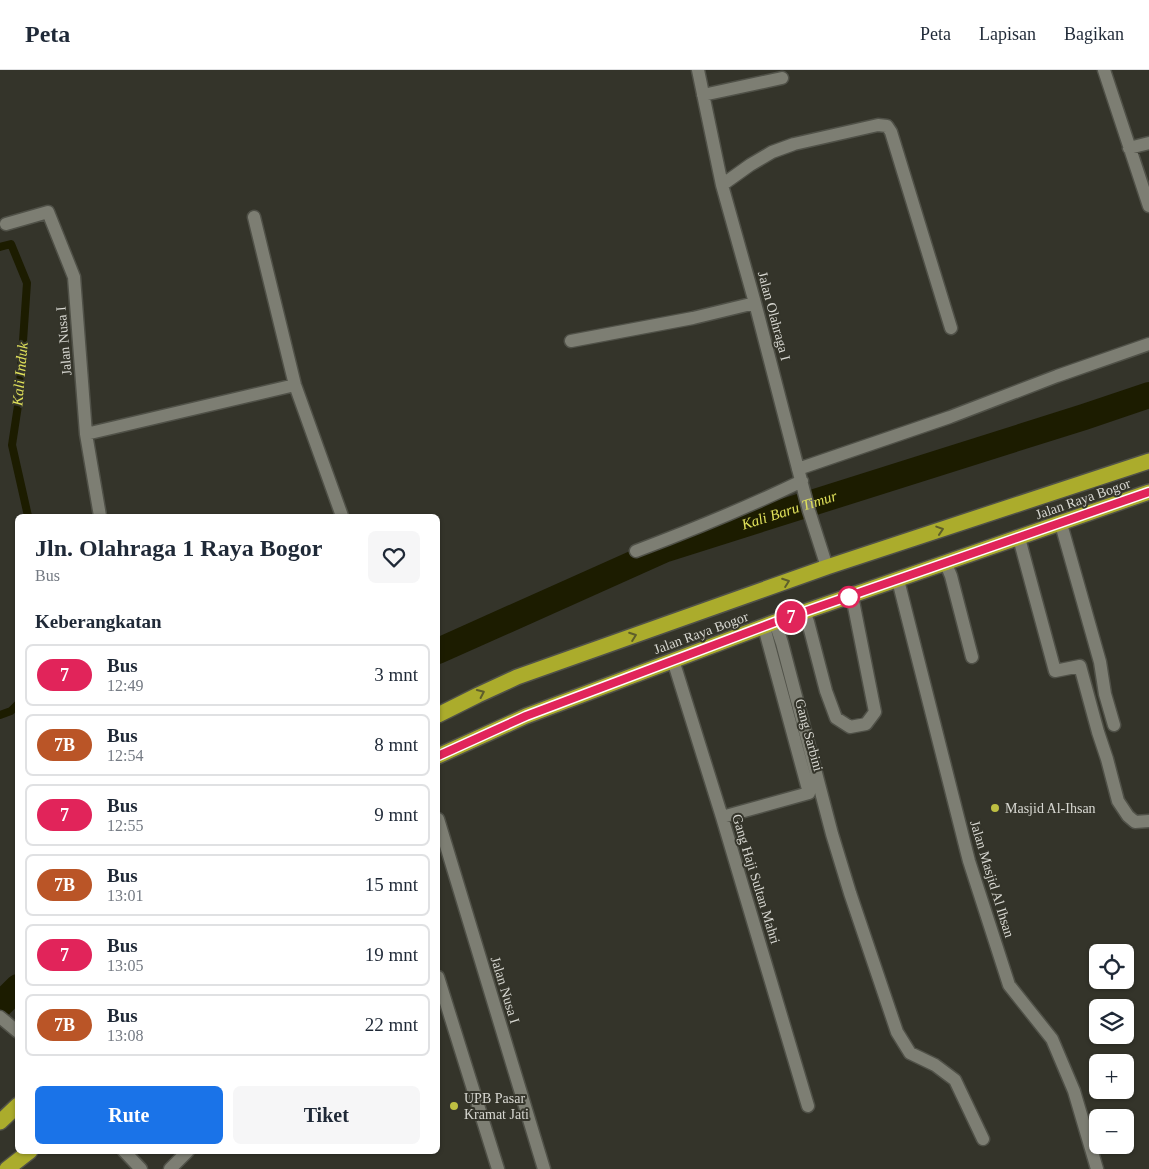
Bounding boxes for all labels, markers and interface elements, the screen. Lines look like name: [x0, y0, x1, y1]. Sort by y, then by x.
text: Peta: [25, 21, 70, 47]
text: Peta: [920, 24, 951, 44]
text: Lapisan: [979, 24, 1036, 44]
text: Bagikan: [1064, 24, 1124, 44]
street label: Jalan Olahraga I: [755, 270, 793, 363]
street label: Jalan Nusa I: [53, 306, 74, 376]
water label: Kali Induk: [9, 341, 31, 407]
street label: Jalan Raya Bogor: [1034, 476, 1133, 522]
water label: Kali Baru Timur: [739, 487, 839, 533]
one-way arrow: [936, 526, 944, 536]
button: heart: [368, 531, 420, 583]
text: Jln. Olahraga 1 Raya Bogor: [35, 535, 322, 561]
text: Bus: [35, 567, 60, 584]
one-way arrow: [781, 578, 790, 588]
unlabelled marker: [838, 586, 860, 608]
line badge: 7: [775, 601, 807, 633]
text: 7: [787, 607, 796, 627]
street label: Jalan Raya Bogor: [652, 609, 751, 657]
text: Keberangkatan: [35, 611, 162, 632]
one-way arrow: [628, 632, 637, 642]
text: Bus: [107, 655, 138, 676]
text: 3 mnt: [374, 664, 418, 685]
text: 7: [60, 665, 69, 685]
text: 12:49: [107, 677, 143, 694]
one-way arrow: [476, 689, 485, 700]
street label: Gang Sarbini: [792, 697, 826, 773]
text: Bus: [107, 725, 138, 746]
text: 8 mnt: [374, 734, 418, 755]
text: 7B: [54, 735, 75, 755]
text: 12:54: [107, 747, 143, 764]
text: Bus: [107, 795, 138, 816]
place label: Masjid Al-Ihsan: [1005, 801, 1096, 816]
marker: Masjid Al-Ihsan: [989, 802, 1001, 814]
text: 9 mnt: [374, 804, 418, 825]
text: 7: [60, 805, 69, 825]
street label: Gang Haji Sultan Mahri: [729, 812, 783, 946]
text: 12:55: [107, 817, 143, 834]
street label: Jalan Masjid Al Ihsan: [967, 819, 1017, 939]
text: Bus: [107, 865, 138, 886]
text: 15 mnt: [365, 874, 418, 895]
text: 7B: [54, 875, 75, 895]
text: 13:01: [107, 887, 143, 904]
text: Bus: [107, 935, 138, 956]
text: 19 mnt: [365, 944, 418, 965]
map controls: [1089, 944, 1134, 1154]
button: locate: [1089, 944, 1134, 989]
text: 7: [60, 945, 69, 965]
street label: Jalan Nusa I: [488, 955, 522, 1026]
text: 13:05: [107, 957, 143, 974]
button: layers: [1089, 999, 1134, 1044]
text: Bus: [107, 1005, 138, 1026]
text: 22 mnt: [365, 1014, 418, 1035]
text: 7B: [54, 1015, 75, 1035]
text: 13:08: [107, 1027, 143, 1044]
button: +: [1089, 1054, 1134, 1099]
button: Rute: [35, 1086, 223, 1144]
button: Tiket: [233, 1086, 420, 1144]
place label: UPB Pasar Kramat Jati: [464, 1091, 529, 1122]
marker: UPB Pasar Kramat Jati: [448, 1100, 460, 1112]
button: −: [1089, 1109, 1134, 1154]

